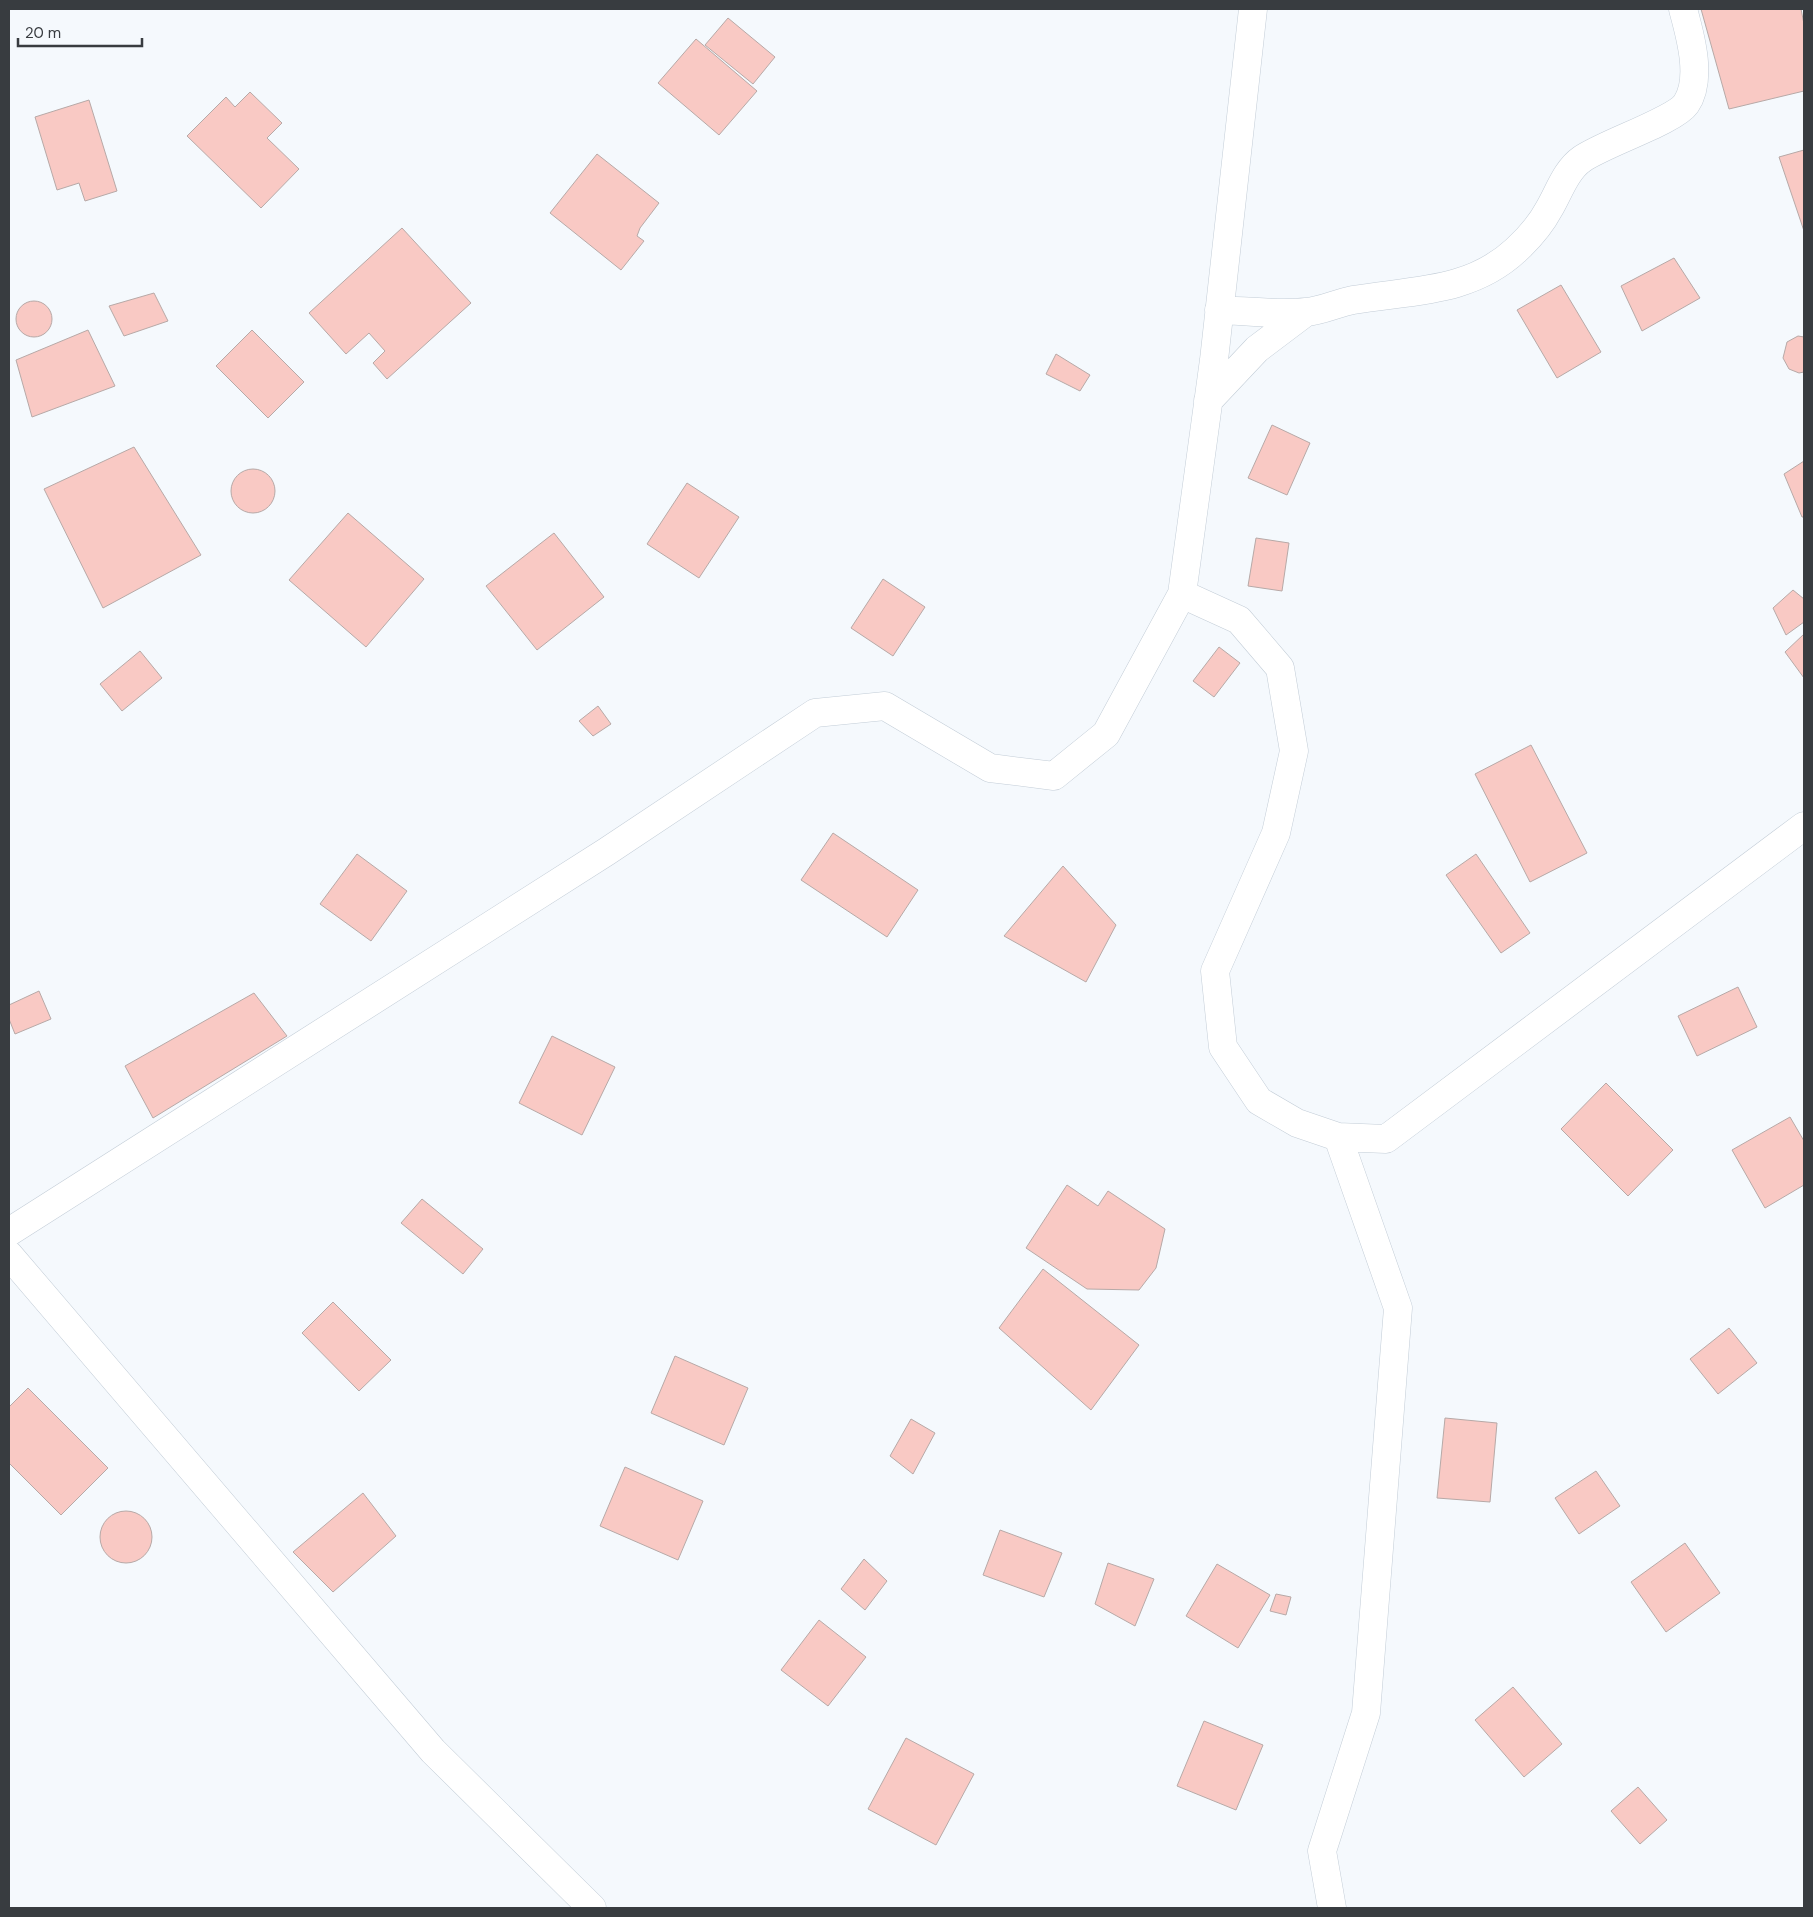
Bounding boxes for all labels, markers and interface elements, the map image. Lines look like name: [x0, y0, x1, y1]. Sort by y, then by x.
scale bar: [18, 15, 141, 47]
text: 20 m: [25, 23, 61, 43]

